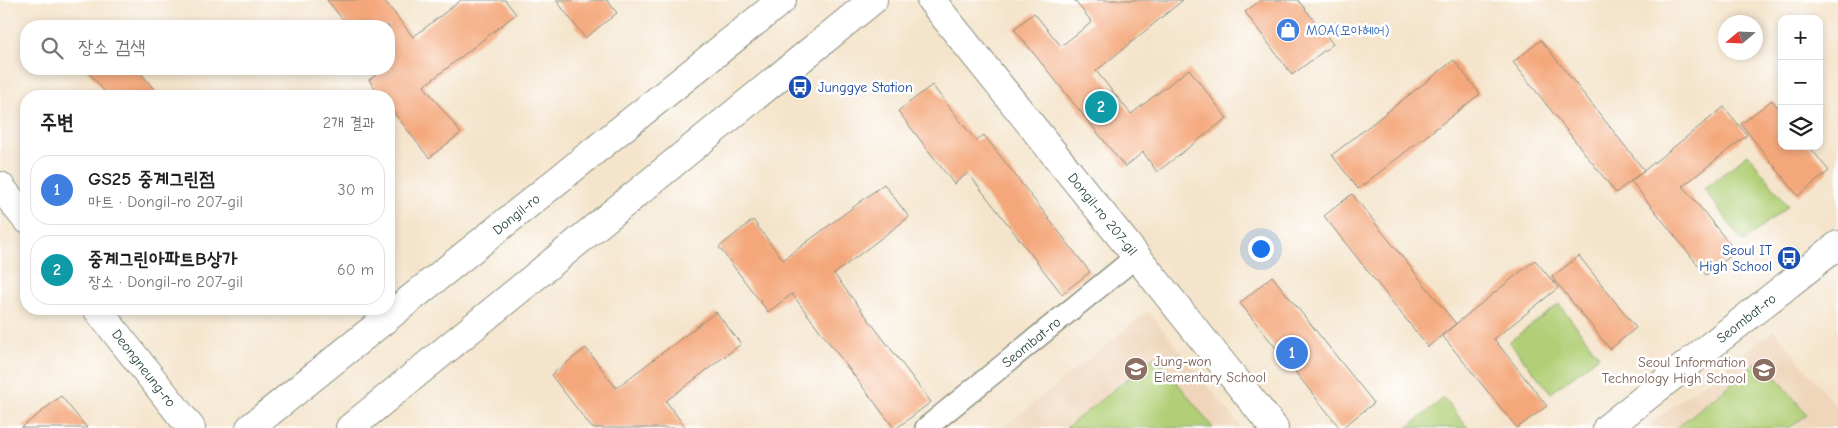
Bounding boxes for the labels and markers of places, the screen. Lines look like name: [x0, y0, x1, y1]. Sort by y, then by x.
shop icon: MOA(모아헤어): [1275, 17, 1301, 43]
place label: MOA(모아헤어): [1306, 22, 1390, 39]
bus stop icon: Junggye Station: [787, 74, 813, 100]
place label: Junggye Station: [818, 79, 913, 96]
pin: 2: [1085, 88, 1117, 126]
place label: Seoul IT High School: [1699, 242, 1773, 275]
bus stop icon: Seoul IT High School: [1776, 245, 1802, 271]
pin: 1: [1276, 334, 1308, 372]
place label: Jung-won Elementary School: [1154, 353, 1266, 386]
place label: Seoul Information Technology High School: [1602, 354, 1746, 387]
school or university icon: Jung-won Elementary School: [1123, 356, 1149, 382]
school or university icon: Seoul Information Technology High School: [1751, 357, 1777, 383]

